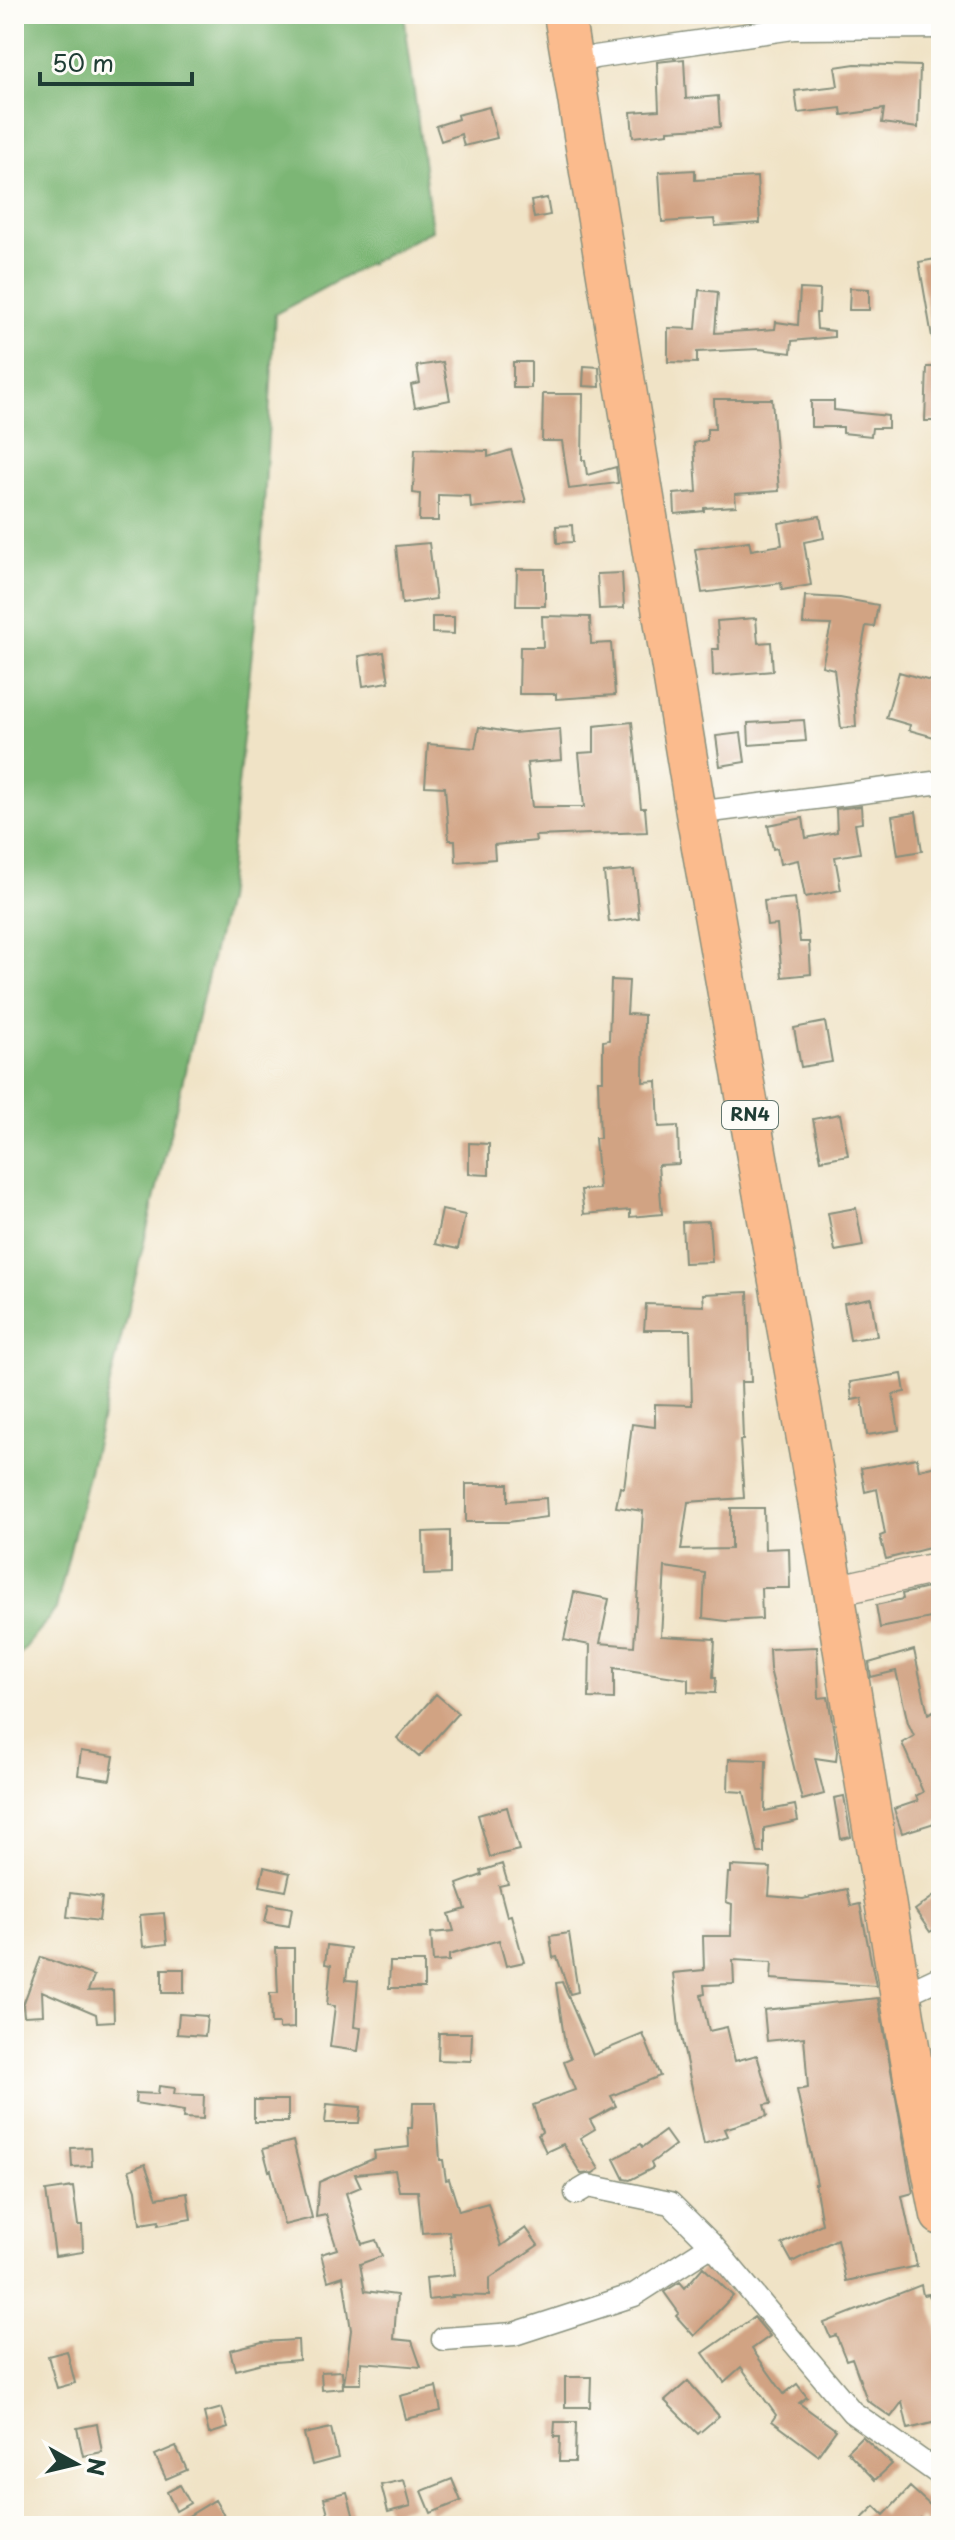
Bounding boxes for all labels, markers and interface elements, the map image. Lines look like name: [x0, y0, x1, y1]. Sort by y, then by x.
scale bar: [40, 36, 192, 86]
text: 50 m: [52, 44, 114, 80]
road number: RN4: [722, 1101, 778, 1129]
north arrow: [36, 2424, 116, 2504]
text: N: [80, 2456, 115, 2478]

